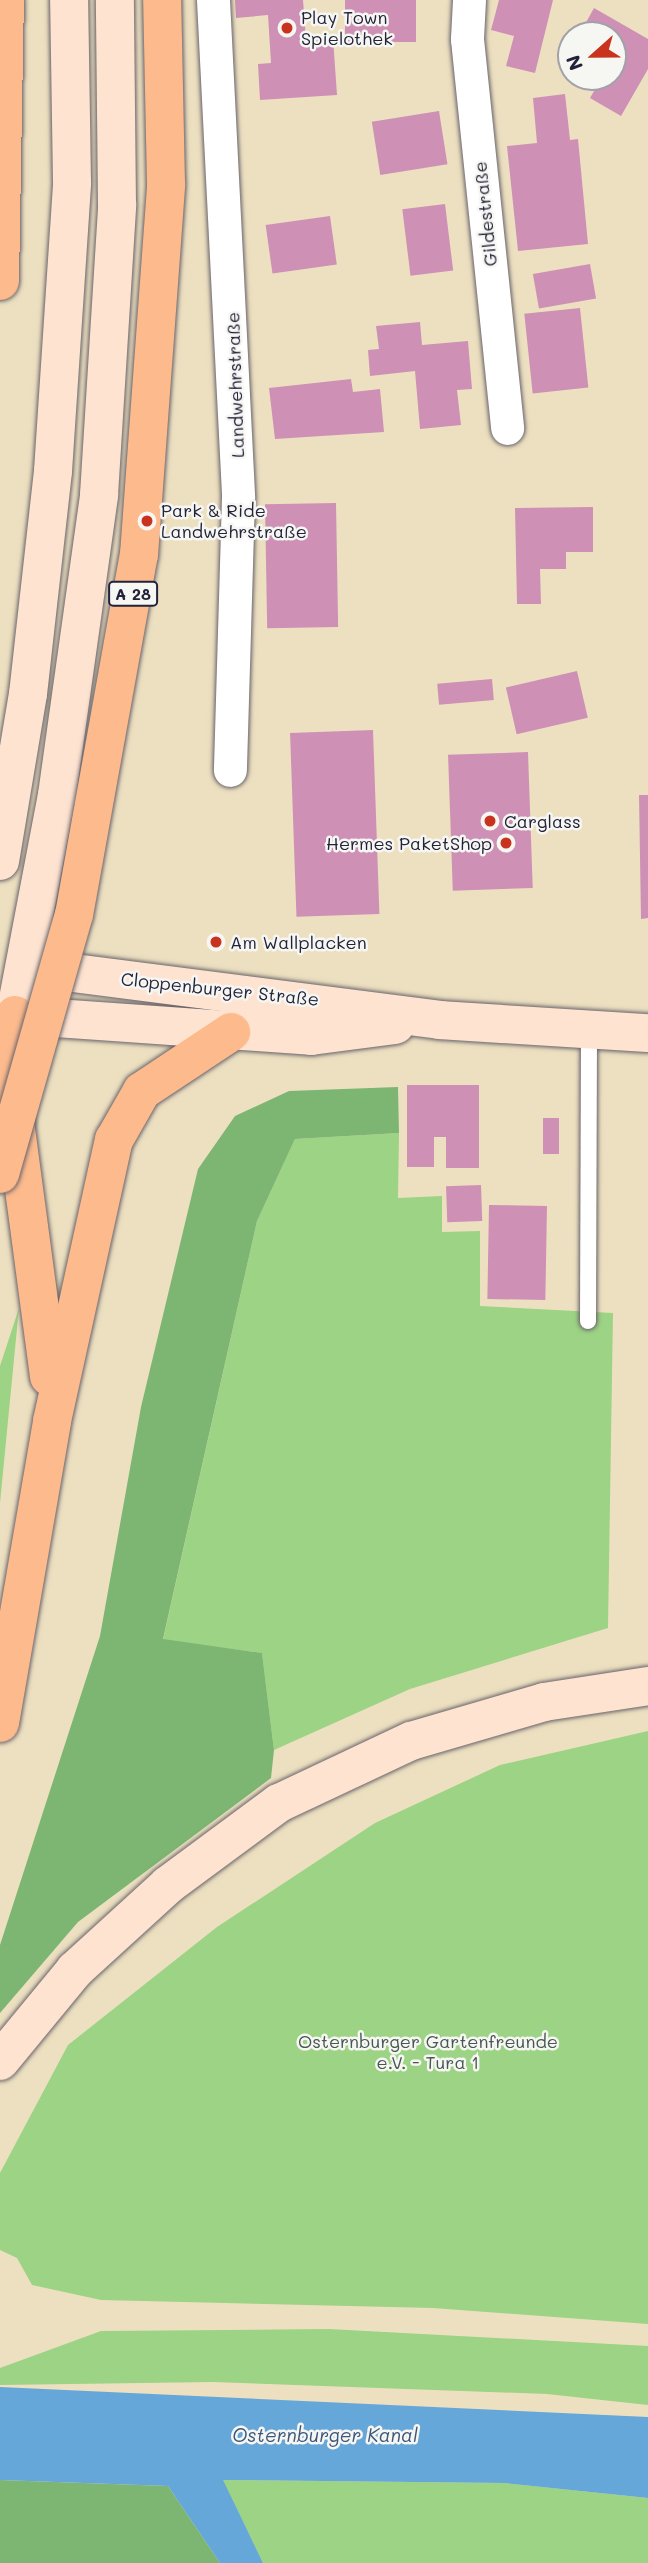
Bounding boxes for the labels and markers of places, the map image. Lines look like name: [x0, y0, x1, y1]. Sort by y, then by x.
place label: Play Town Spielothek: [301, 7, 393, 50]
marker: Play Town Spielothek: [279, 20, 295, 36]
place label: Park & Ride Landwehrstraße: [161, 500, 307, 542]
marker: Park & Ride Landwehrstraße: [139, 513, 155, 529]
place label: Carglass: [504, 810, 581, 832]
marker: Carglass: [482, 813, 498, 829]
place label: Hermes PaketShop: [326, 832, 492, 854]
marker: Hermes PaketShop: [498, 835, 514, 851]
place label: Am Wallplacken: [230, 931, 367, 953]
marker: Am Wallplacken: [208, 934, 224, 950]

